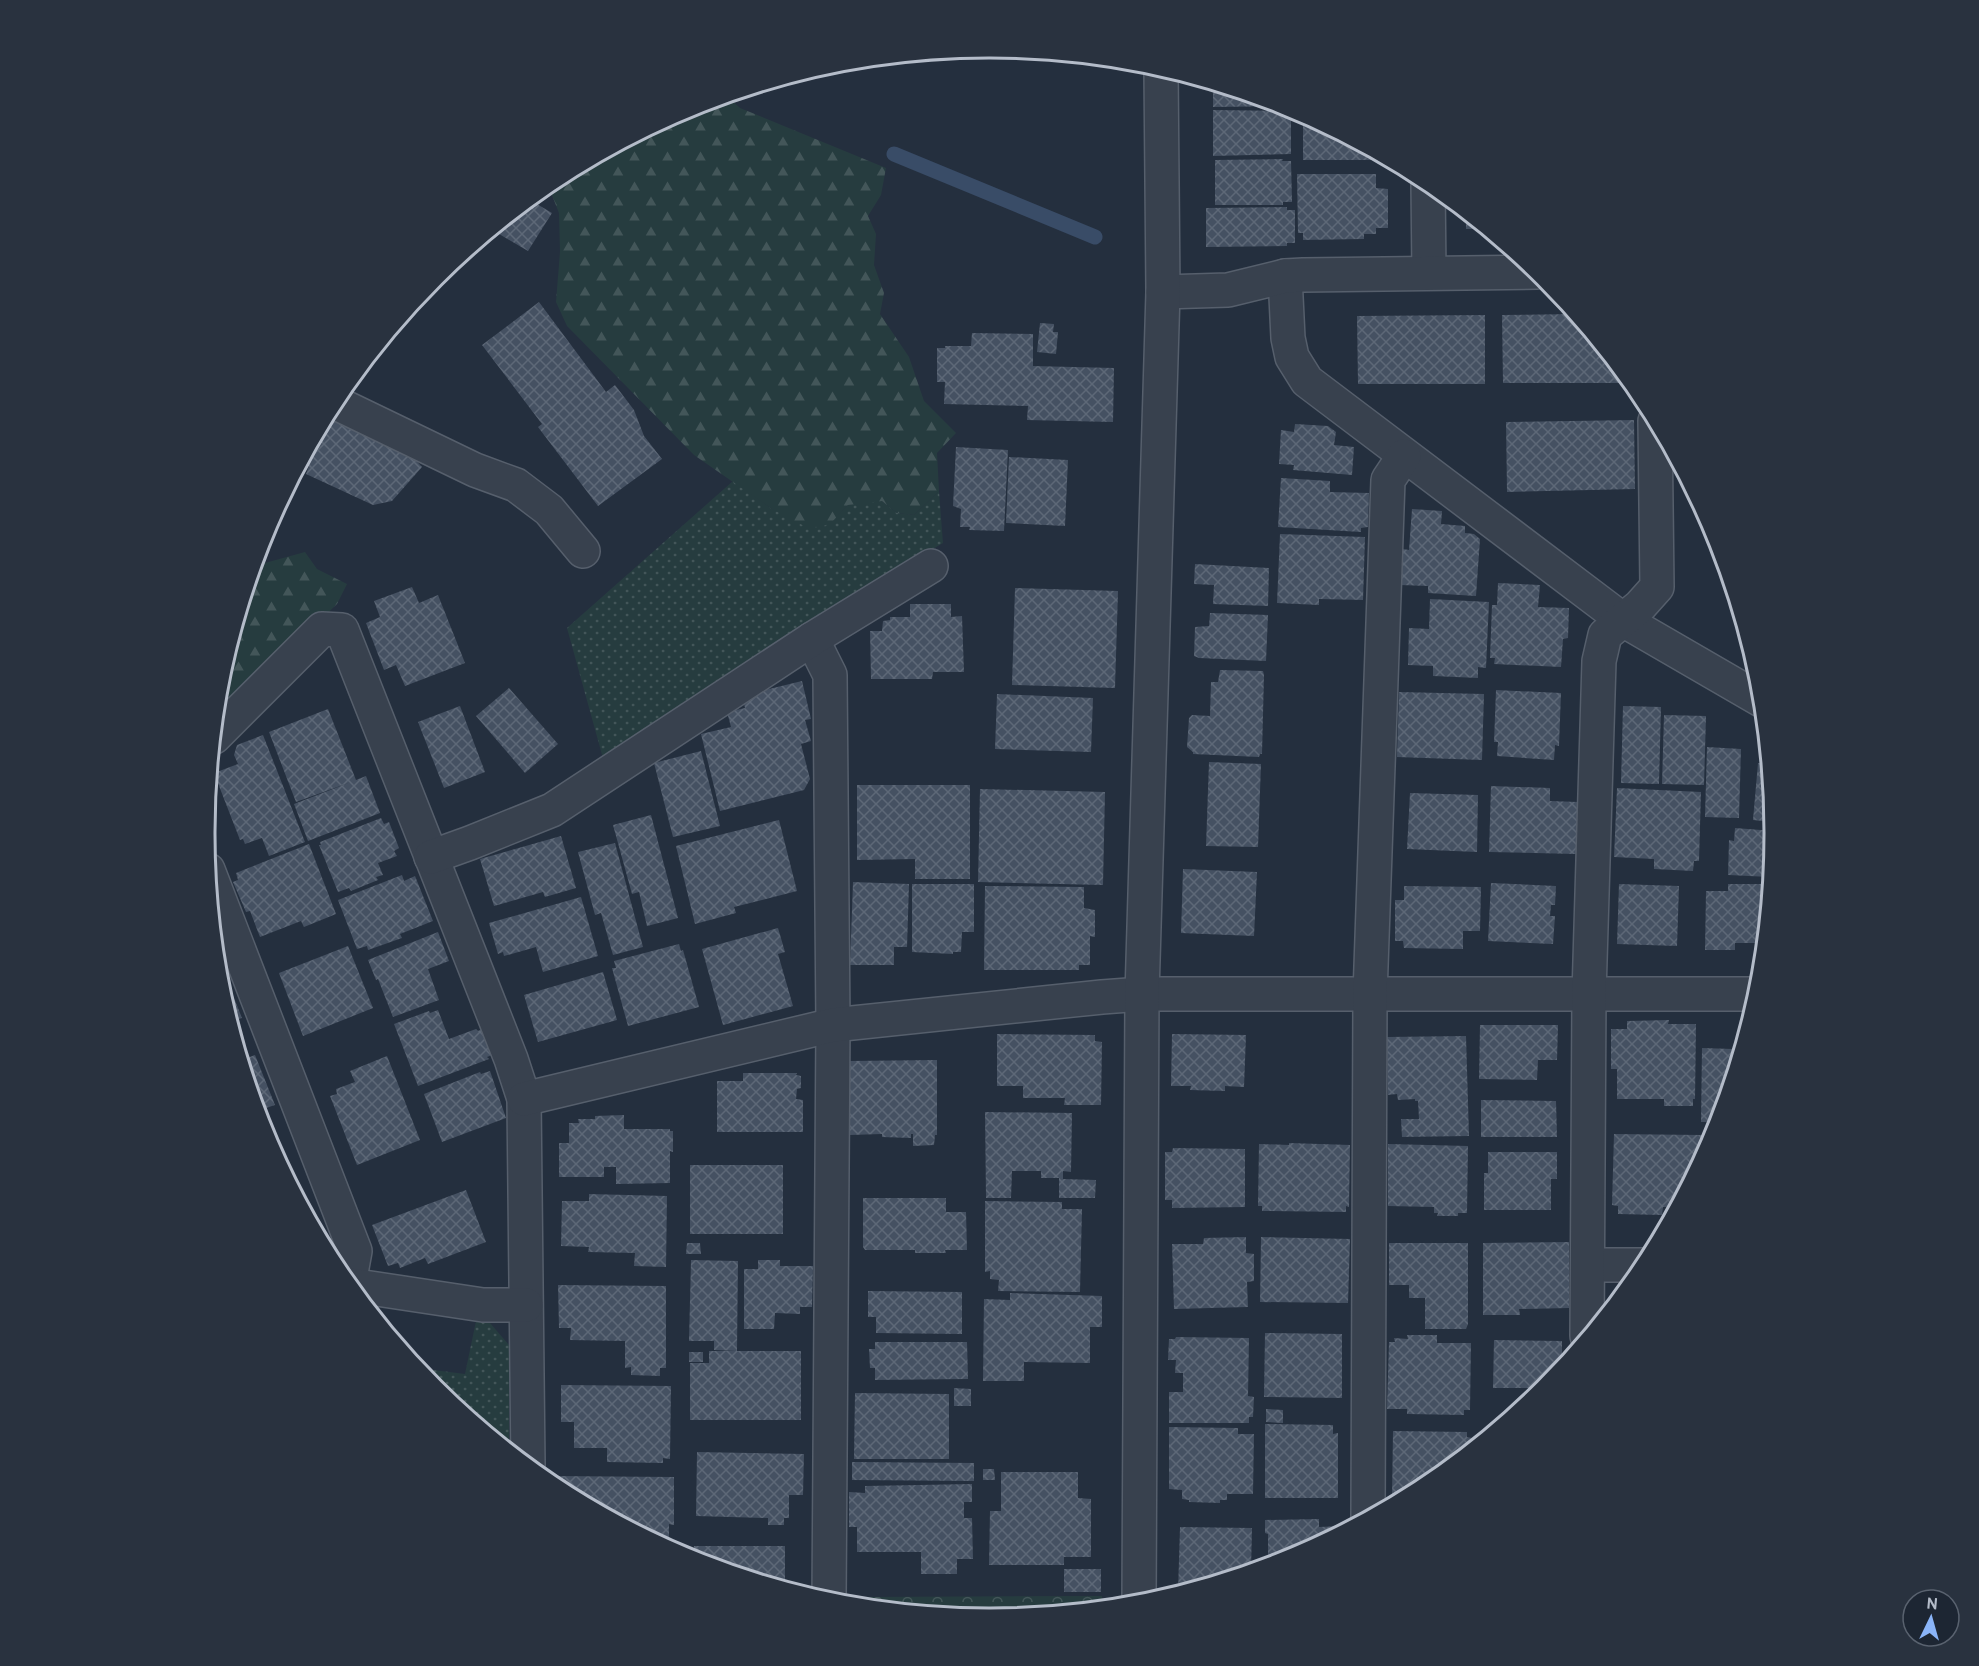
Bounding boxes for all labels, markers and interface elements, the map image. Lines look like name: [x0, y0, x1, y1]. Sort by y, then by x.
north arrow: [1901, 1588, 1961, 1648]
text: N: [1926, 1595, 1939, 1616]

